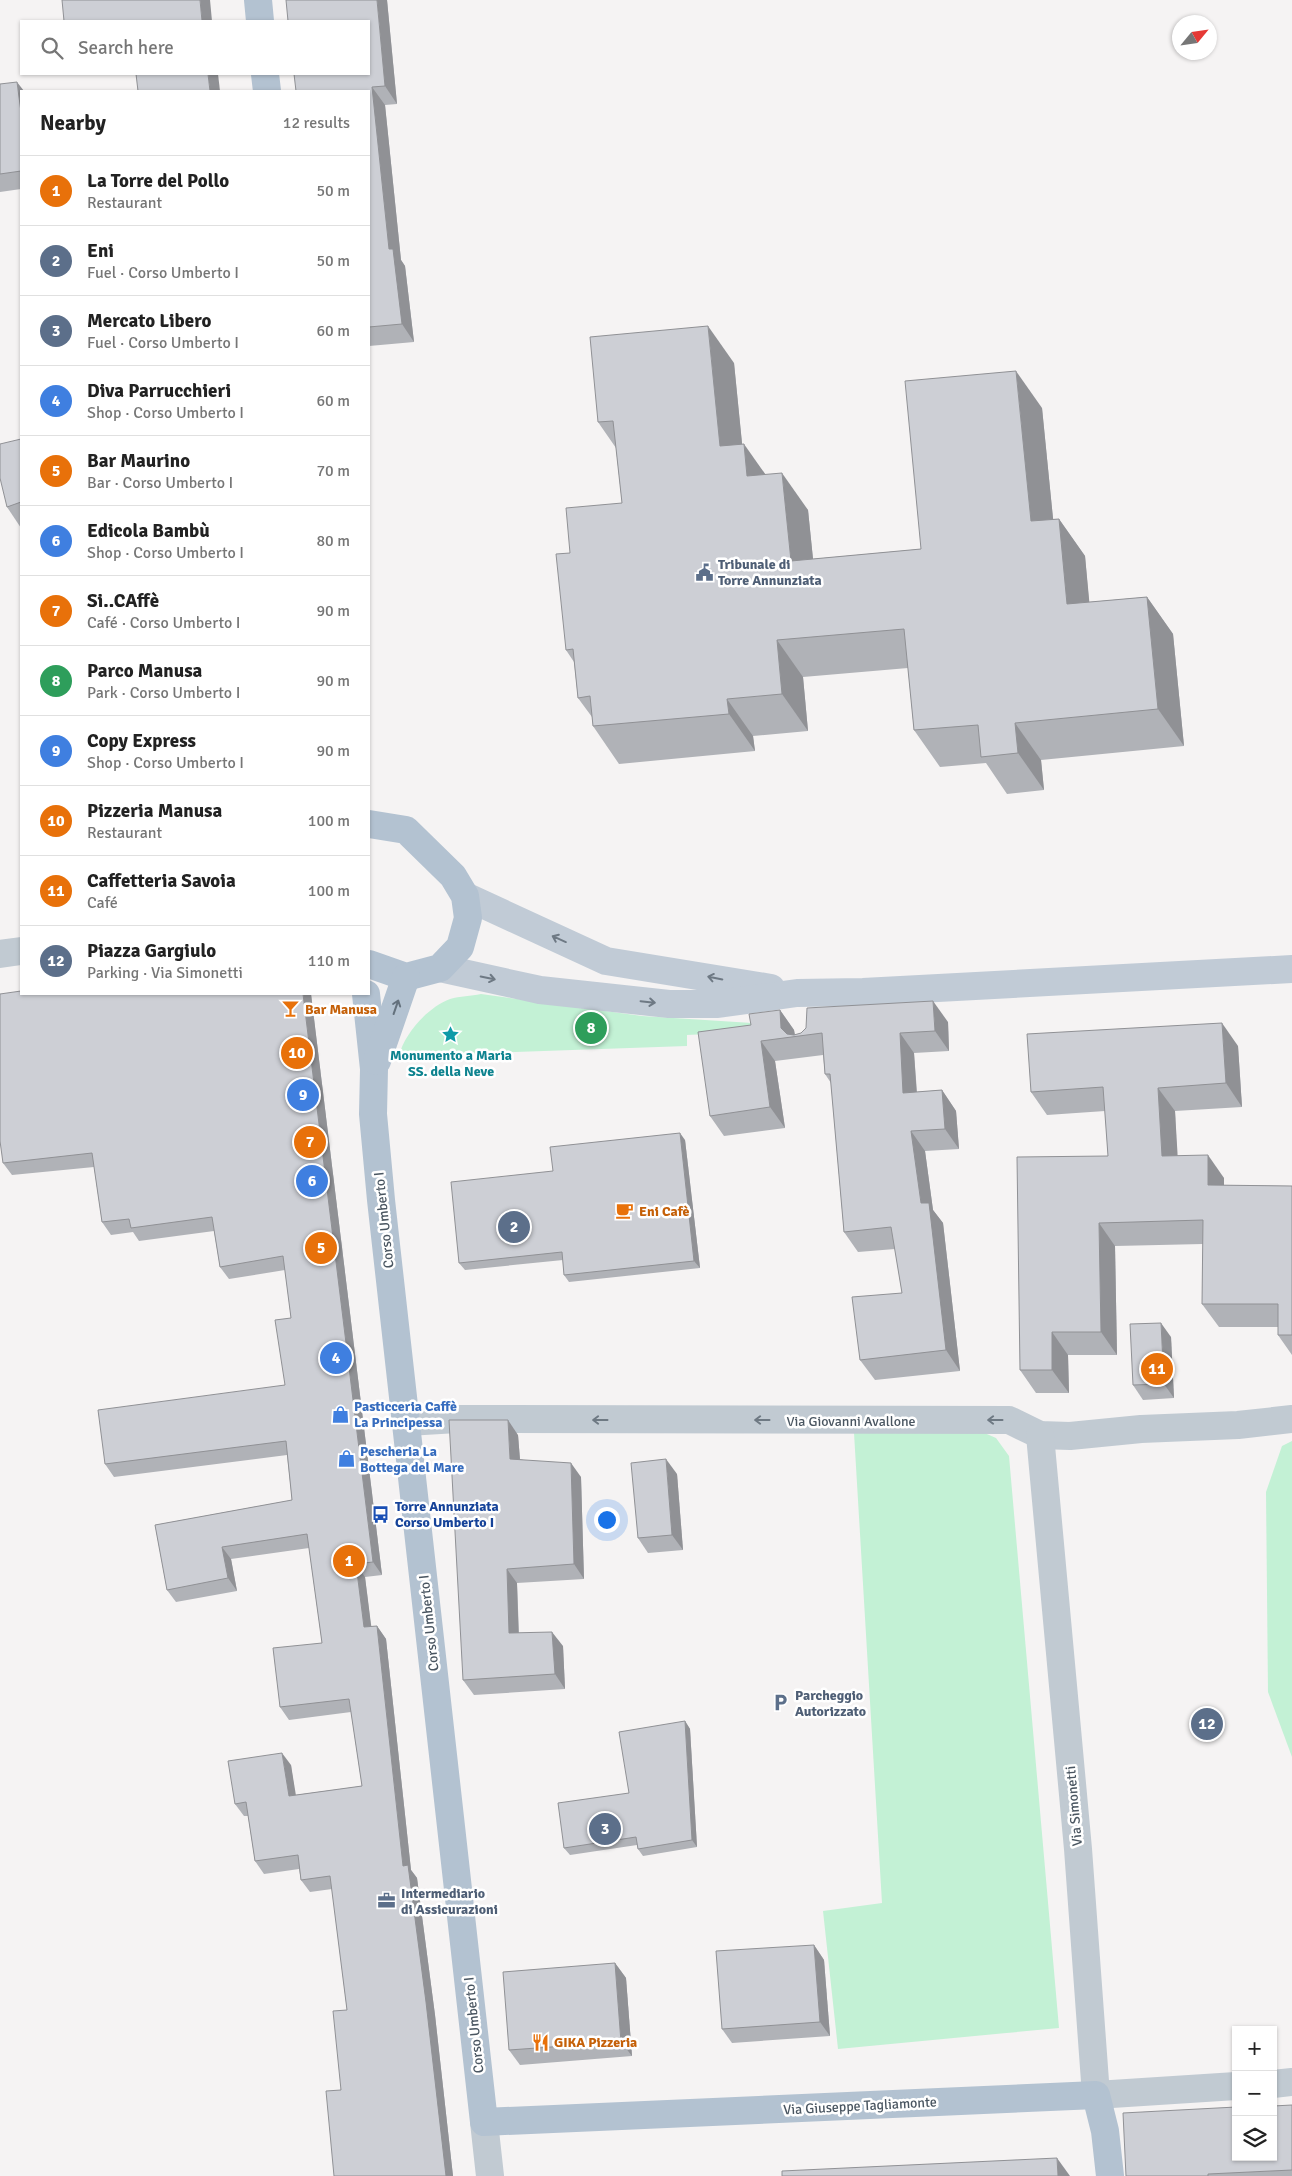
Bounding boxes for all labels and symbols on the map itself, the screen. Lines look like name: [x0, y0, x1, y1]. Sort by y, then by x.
north arrow: [1172, 15, 1217, 60]
place label: Tribunale di Torre Annunziata: [718, 556, 822, 589]
public building icon: Tribunale di Torre Annunziata: [694, 562, 714, 582]
one-way arrow: [552, 934, 567, 943]
one-way arrow: [707, 973, 723, 982]
one-way arrow: [479, 974, 495, 983]
one-way arrow: [640, 997, 656, 1007]
bar icon: Bar Manusa: [281, 999, 301, 1019]
one-way arrow: [392, 1000, 401, 1015]
place label: Bar Manusa: [305, 1001, 377, 1018]
pin: 8: [575, 1009, 607, 1047]
place icon: Monumento a Maria SS. della Neve: [441, 1025, 461, 1045]
pin: 10: [281, 1034, 313, 1072]
place label: Monumento a Maria SS. della Neve: [390, 1047, 512, 1080]
pin: 9: [287, 1076, 319, 1114]
pin: 7: [294, 1123, 326, 1161]
pin: 6: [296, 1162, 328, 1200]
street label: Corso Umberto I: [370, 1171, 398, 1269]
cafe icon: Eni Cafè: [615, 1201, 635, 1221]
place label: Eni Cafè: [639, 1203, 690, 1220]
pin: 2: [498, 1208, 530, 1246]
pin: 5: [305, 1229, 337, 1267]
pin: 4: [320, 1339, 352, 1377]
pin: 11: [1141, 1350, 1173, 1388]
place label: Pasticceria Caffè La Principessa: [354, 1398, 457, 1431]
shop icon: Pasticceria Caffè La Principessa: [330, 1404, 350, 1424]
street label: Via Giovanni Avallone: [786, 1413, 916, 1430]
one-way arrow: [592, 1415, 608, 1425]
one-way arrow: [755, 1415, 771, 1425]
one-way arrow: [987, 1415, 1004, 1425]
place label: Pescheria La Bottega del Mare: [360, 1443, 464, 1476]
shop icon: Pescheria La Bottega del Mare: [336, 1449, 356, 1469]
place label: Torre Annunziata Corso Umberto I: [395, 1498, 499, 1531]
bus stop icon: Torre Annunziata Corso Umberto I: [371, 1504, 391, 1524]
your location: [594, 1507, 620, 1533]
pin: 1: [333, 1542, 365, 1580]
street label: Corso Umberto I: [415, 1574, 443, 1672]
place label: Parcheggio Autorizzato: [795, 1687, 866, 1720]
parking icon: Parcheggio Autorizzato: [771, 1693, 791, 1713]
pin: 12: [1191, 1705, 1223, 1743]
street label: Via Simonetti: [1062, 1765, 1086, 1847]
pin: 3: [589, 1810, 621, 1848]
place label: Intermediario di Assicurazioni: [401, 1885, 498, 1918]
office icon: Intermediario di Assicurazioni: [377, 1891, 397, 1911]
street label: Corso Umberto I: [460, 1976, 488, 2074]
restaurant icon: GIKA Pizzeria: [530, 2032, 550, 2052]
place label: GIKA Pizzeria: [554, 2034, 637, 2051]
street label: Via Giuseppe Tagliamonte: [783, 2093, 937, 2119]

